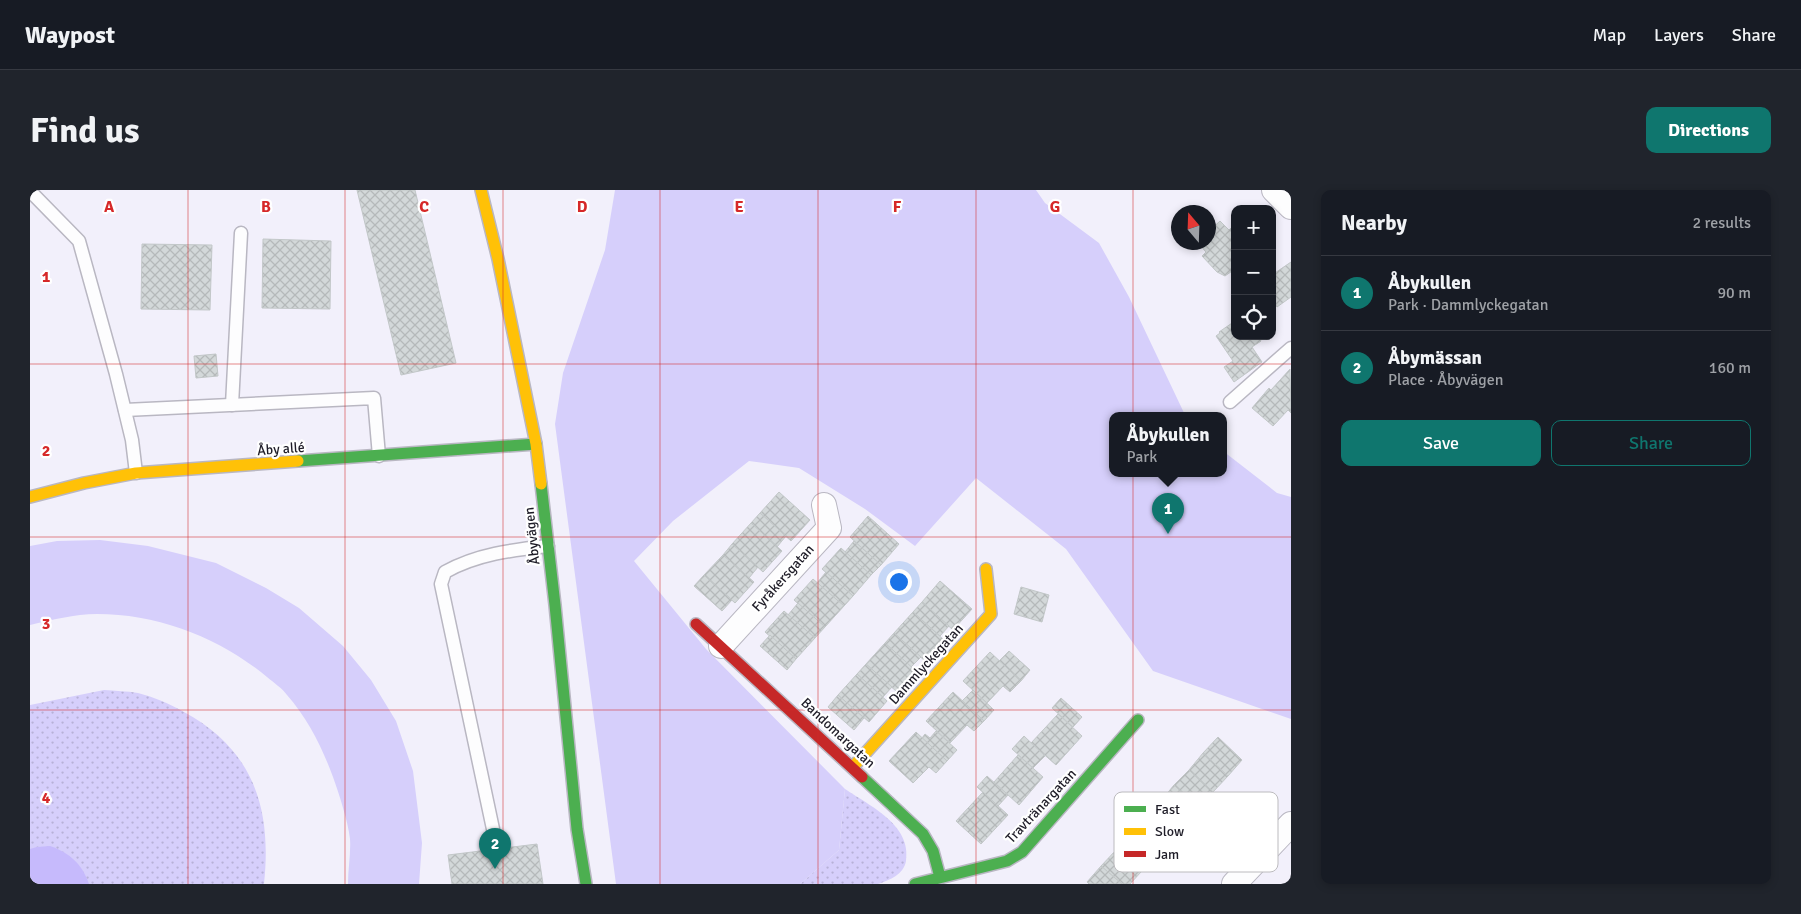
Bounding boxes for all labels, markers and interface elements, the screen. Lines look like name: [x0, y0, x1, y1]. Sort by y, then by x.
text: Waypost: [25, 20, 115, 50]
text: Map: [1593, 24, 1626, 46]
text: Layers: [1654, 24, 1704, 46]
text: Share: [1732, 24, 1776, 46]
button: Directions: [1646, 107, 1771, 153]
text: Find us: [30, 109, 140, 152]
text: A: [104, 197, 115, 217]
text: B: [261, 197, 271, 217]
text: C: [419, 197, 429, 217]
text: D: [577, 197, 588, 217]
text: E: [734, 197, 744, 217]
text: F: [893, 197, 902, 217]
text: G: [1050, 197, 1060, 217]
north arrow: [1171, 205, 1216, 250]
map controls: [1231, 205, 1276, 340]
button: +: [1231, 205, 1276, 250]
text: Nearby: [1341, 210, 1407, 236]
text: 2 results: [1692, 213, 1751, 233]
button: −: [1231, 250, 1276, 295]
text: 1: [42, 267, 51, 287]
text: Åbykullen: [1388, 271, 1471, 295]
text: 1: [1353, 283, 1361, 303]
text: 90 m: [1717, 283, 1751, 303]
button: locate: [1231, 295, 1276, 340]
text: Park · Dammlyckegatan: [1388, 295, 1548, 315]
text: Åbymässan: [1388, 346, 1482, 370]
text: 2: [1353, 358, 1361, 378]
text: 160 m: [1709, 358, 1751, 378]
text: Place · Åbyvägen: [1388, 370, 1503, 390]
popup: [1109, 412, 1227, 477]
button: Save: [1341, 420, 1541, 466]
button: Share: [1551, 420, 1751, 466]
text: Åbykullen: [1126, 423, 1210, 447]
street label: Åby allé: [257, 439, 305, 459]
text: 2: [42, 441, 50, 461]
text: Park: [1126, 447, 1157, 467]
pin: 1: [1152, 493, 1184, 534]
street label: Åbyvägen: [521, 506, 543, 566]
street label: Fyråkersgatan: [748, 541, 818, 615]
your location: [886, 569, 912, 595]
text: 3: [42, 614, 50, 634]
street label: Dammlyckegatan: [885, 620, 967, 708]
street label: Bandomargatan: [797, 694, 879, 772]
street label: Travtränargatan: [1002, 765, 1080, 847]
text: 4: [42, 788, 51, 808]
legend: [1114, 792, 1278, 872]
text: Fast: [1155, 801, 1180, 818]
text: Slow: [1155, 823, 1184, 840]
pin: 2: [479, 828, 511, 869]
text: Jam: [1155, 846, 1179, 863]

